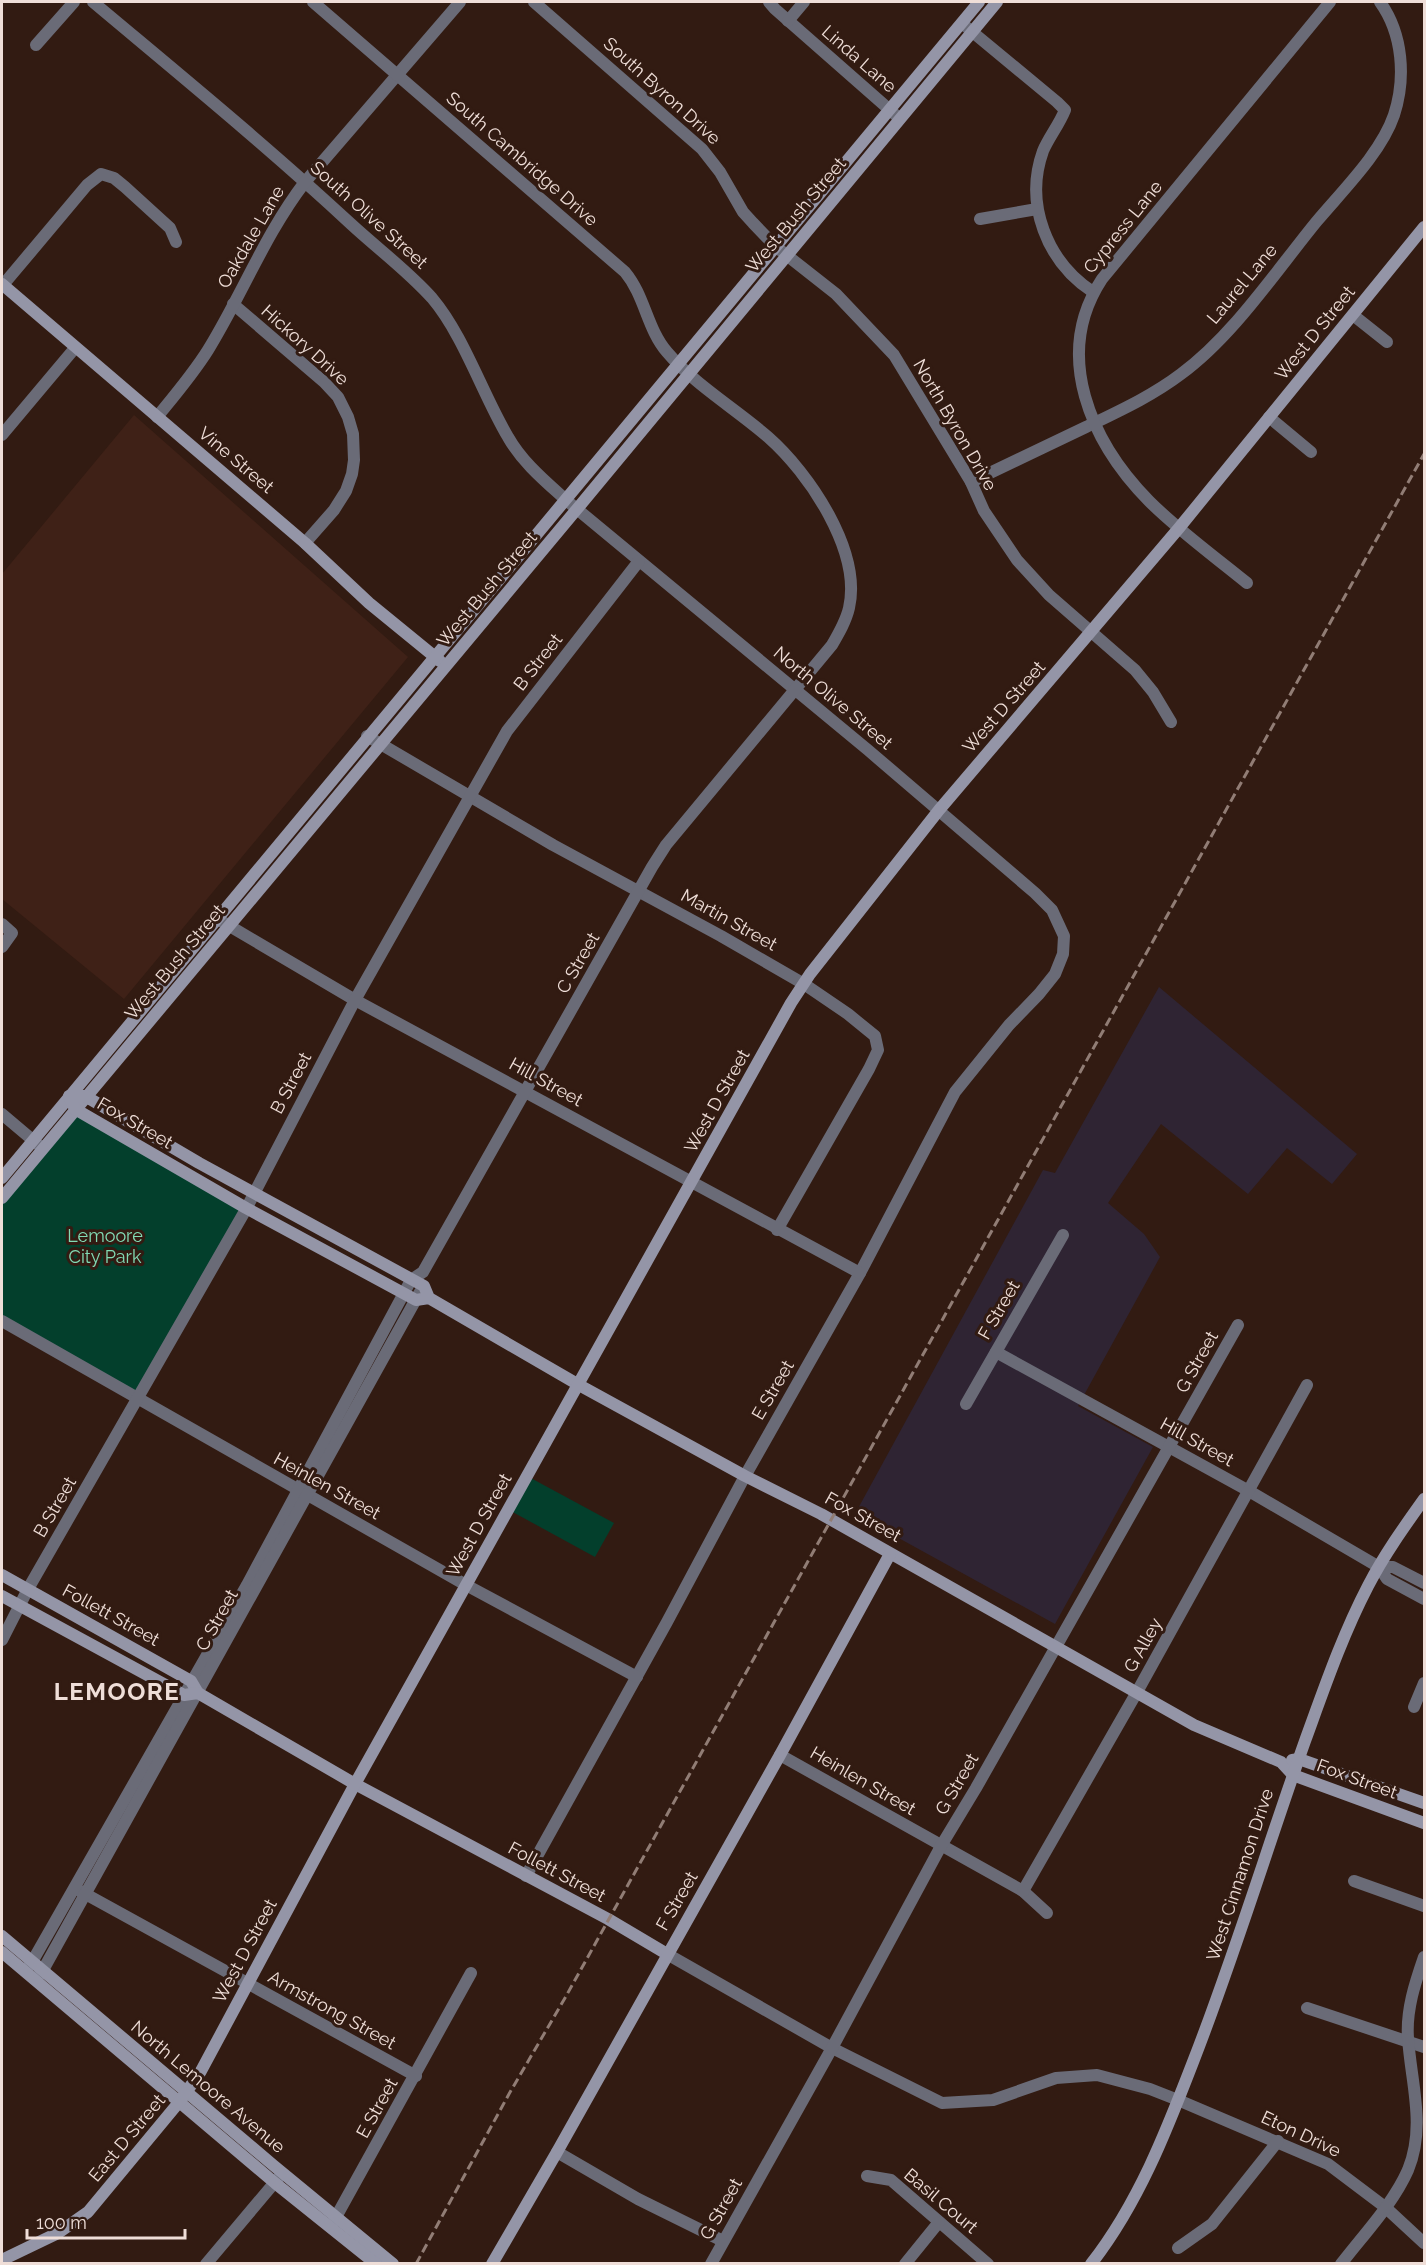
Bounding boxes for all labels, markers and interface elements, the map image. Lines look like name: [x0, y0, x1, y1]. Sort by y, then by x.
street label: Linda Lane: [818, 21, 901, 97]
street label: South Byron Drive: [600, 33, 725, 149]
street label: South Cambridge Drive: [442, 87, 603, 230]
street label: West Bush Street: [741, 153, 850, 277]
street label: South Olive Street: [307, 157, 432, 273]
street label: Cypress Lane: [1079, 176, 1167, 277]
street label: Oakdale Lane: [213, 181, 289, 292]
street label: Laurel Lane: [1202, 239, 1281, 328]
street label: West D Street: [1270, 281, 1359, 384]
street label: Hickory Drive: [257, 300, 354, 390]
street label: North Byron Drive: [909, 355, 1002, 495]
street label: Vine Street: [194, 422, 278, 497]
street label: West Bush Street: [432, 527, 541, 651]
street label: B Street: [509, 629, 566, 694]
street label: North Olive Street: [770, 642, 897, 753]
street label: West D Street: [958, 656, 1049, 757]
street label: Martin Street: [677, 884, 781, 955]
street label: West Bush Street: [120, 900, 229, 1024]
street label: C Street: [552, 929, 603, 997]
street label: West D Street: [680, 1045, 754, 1156]
street label: B Street: [266, 1048, 315, 1117]
street label: Hill Street: [506, 1053, 587, 1110]
street label: Fox Street: [94, 1093, 177, 1153]
park label: Lemoore City Park: [67, 1225, 143, 1267]
street label: F Street: [973, 1276, 1024, 1343]
street label: G Street: [1171, 1327, 1222, 1396]
street label: E Street: [747, 1356, 798, 1423]
street label: Hill Street: [1157, 1413, 1238, 1470]
street label: Heinlen Street: [270, 1448, 384, 1523]
street label: West D Street: [442, 1469, 516, 1580]
street label: B Street: [29, 1473, 80, 1541]
street label: Fox Street: [821, 1487, 905, 1546]
street label: Follett Street: [59, 1579, 163, 1650]
street label: C Street: [191, 1585, 242, 1654]
street label: G Alley: [1119, 1614, 1166, 1676]
district label: LEMOORE: [54, 1677, 180, 1706]
street label: Heinlen Street: [807, 1742, 920, 1819]
street label: G Street: [931, 1749, 983, 1818]
street label: Fox Street: [1314, 1754, 1400, 1803]
street label: West Cinnamon Drive: [1202, 1786, 1277, 1964]
street label: Follett Street: [505, 1837, 610, 1906]
street label: F Street: [651, 1867, 702, 1934]
street label: West D Street: [208, 1895, 281, 2006]
street label: Armstrong Street: [265, 1966, 400, 2053]
street label: North Lemoore Avenue: [127, 2016, 290, 2157]
street label: E Street: [352, 2074, 402, 2141]
street label: East D Street: [84, 2090, 169, 2186]
street label: Eton Drive: [1258, 2106, 1345, 2161]
street label: Basil Court: [900, 2164, 982, 2237]
street label: G Street: [695, 2174, 746, 2243]
scale bar: [27, 2202, 184, 2240]
text: 100 m: [36, 2212, 87, 2233]

